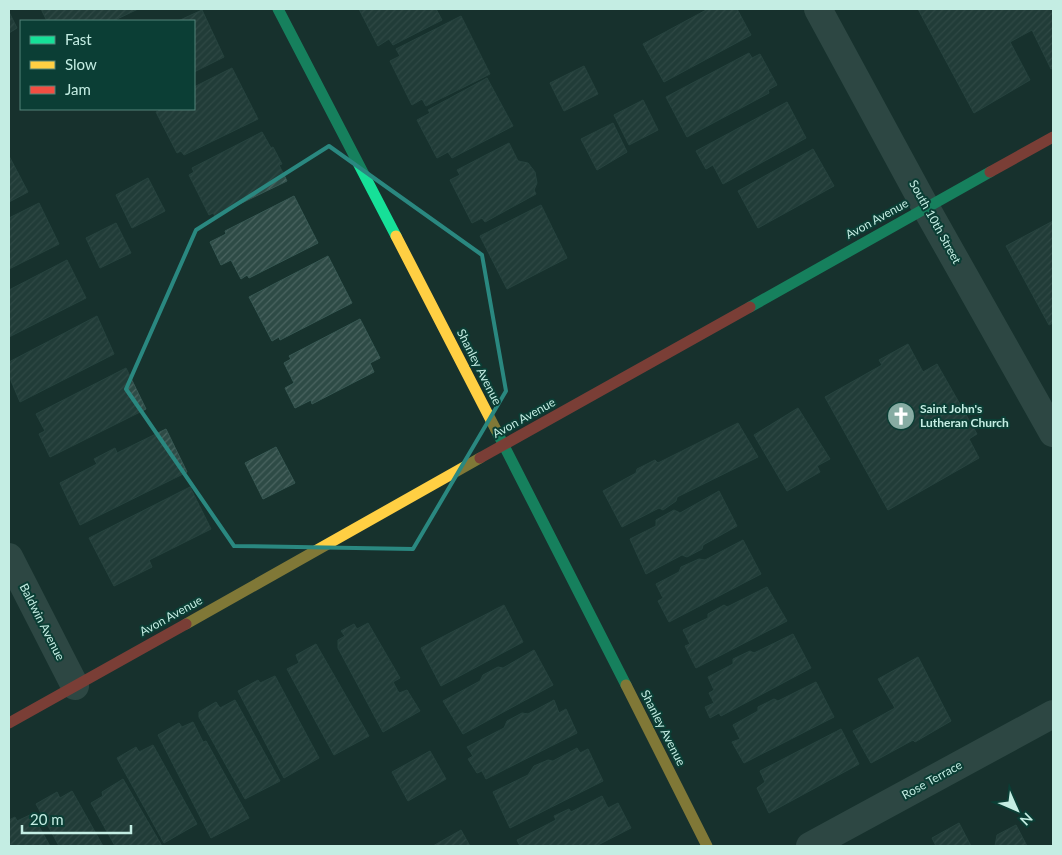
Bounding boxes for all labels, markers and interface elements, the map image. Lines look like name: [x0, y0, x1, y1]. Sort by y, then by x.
legend: [20, 20, 195, 110]
text: Fast: [65, 30, 92, 48]
text: Slow: [65, 55, 97, 73]
text: Jam: [65, 80, 91, 98]
street label: South 10th Street: [906, 177, 965, 267]
street label: Avon Avenue: [843, 195, 911, 242]
street label: Shanley Avenue: [454, 326, 505, 407]
street label: Avon Avenue: [490, 394, 558, 441]
church icon: Saint John's Lutheran Church: [886, 401, 916, 431]
place label: Saint John's Lutheran Church: [920, 401, 1009, 430]
street label: Baldwin Avenue: [17, 581, 68, 663]
street label: Avon Avenue: [137, 592, 205, 639]
street label: Shanley Avenue: [638, 687, 689, 768]
street label: Rose Terrace: [899, 757, 965, 802]
north arrow: [992, 785, 1042, 835]
scale bar: [22, 802, 131, 834]
text: 20 m: [30, 810, 64, 828]
text: N: [1017, 810, 1036, 829]

